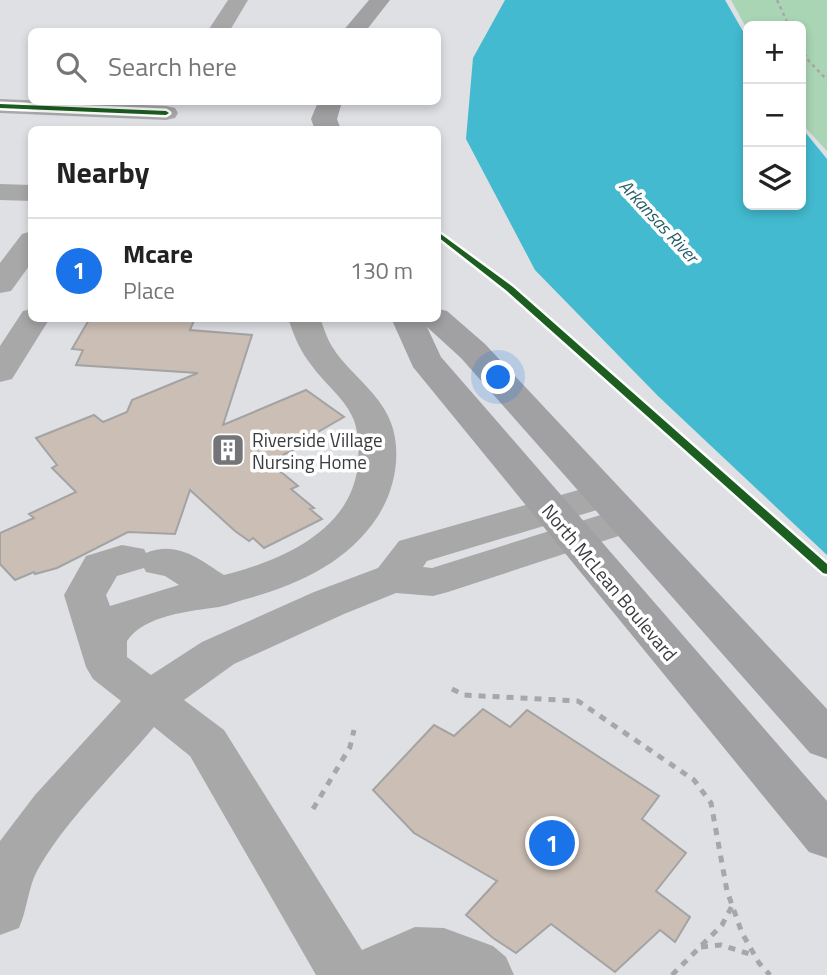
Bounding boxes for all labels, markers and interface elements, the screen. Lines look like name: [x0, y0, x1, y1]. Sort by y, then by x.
map controls: [743, 21, 806, 210]
button: +: [743, 21, 806, 84]
search box: [28, 28, 441, 105]
text: Search here: [108, 47, 237, 86]
icon: search: [52, 48, 90, 86]
button: −: [743, 84, 806, 147]
button: layers: [743, 147, 806, 210]
text: Nearby: [56, 149, 149, 195]
water label: Arkansas River: [613, 173, 706, 271]
text: Mcare: [123, 234, 193, 273]
text: 1: [73, 253, 85, 288]
text: 130 m: [350, 253, 413, 288]
text: Place: [123, 273, 175, 308]
your location: [481, 360, 515, 394]
place label: Riverside Village Nursing Home: [252, 425, 383, 476]
building icon: Riverside Village Nursing Home: [209, 431, 247, 469]
street label: North McLean Boulevard: [535, 497, 685, 667]
pin: 1: [529, 817, 575, 869]

